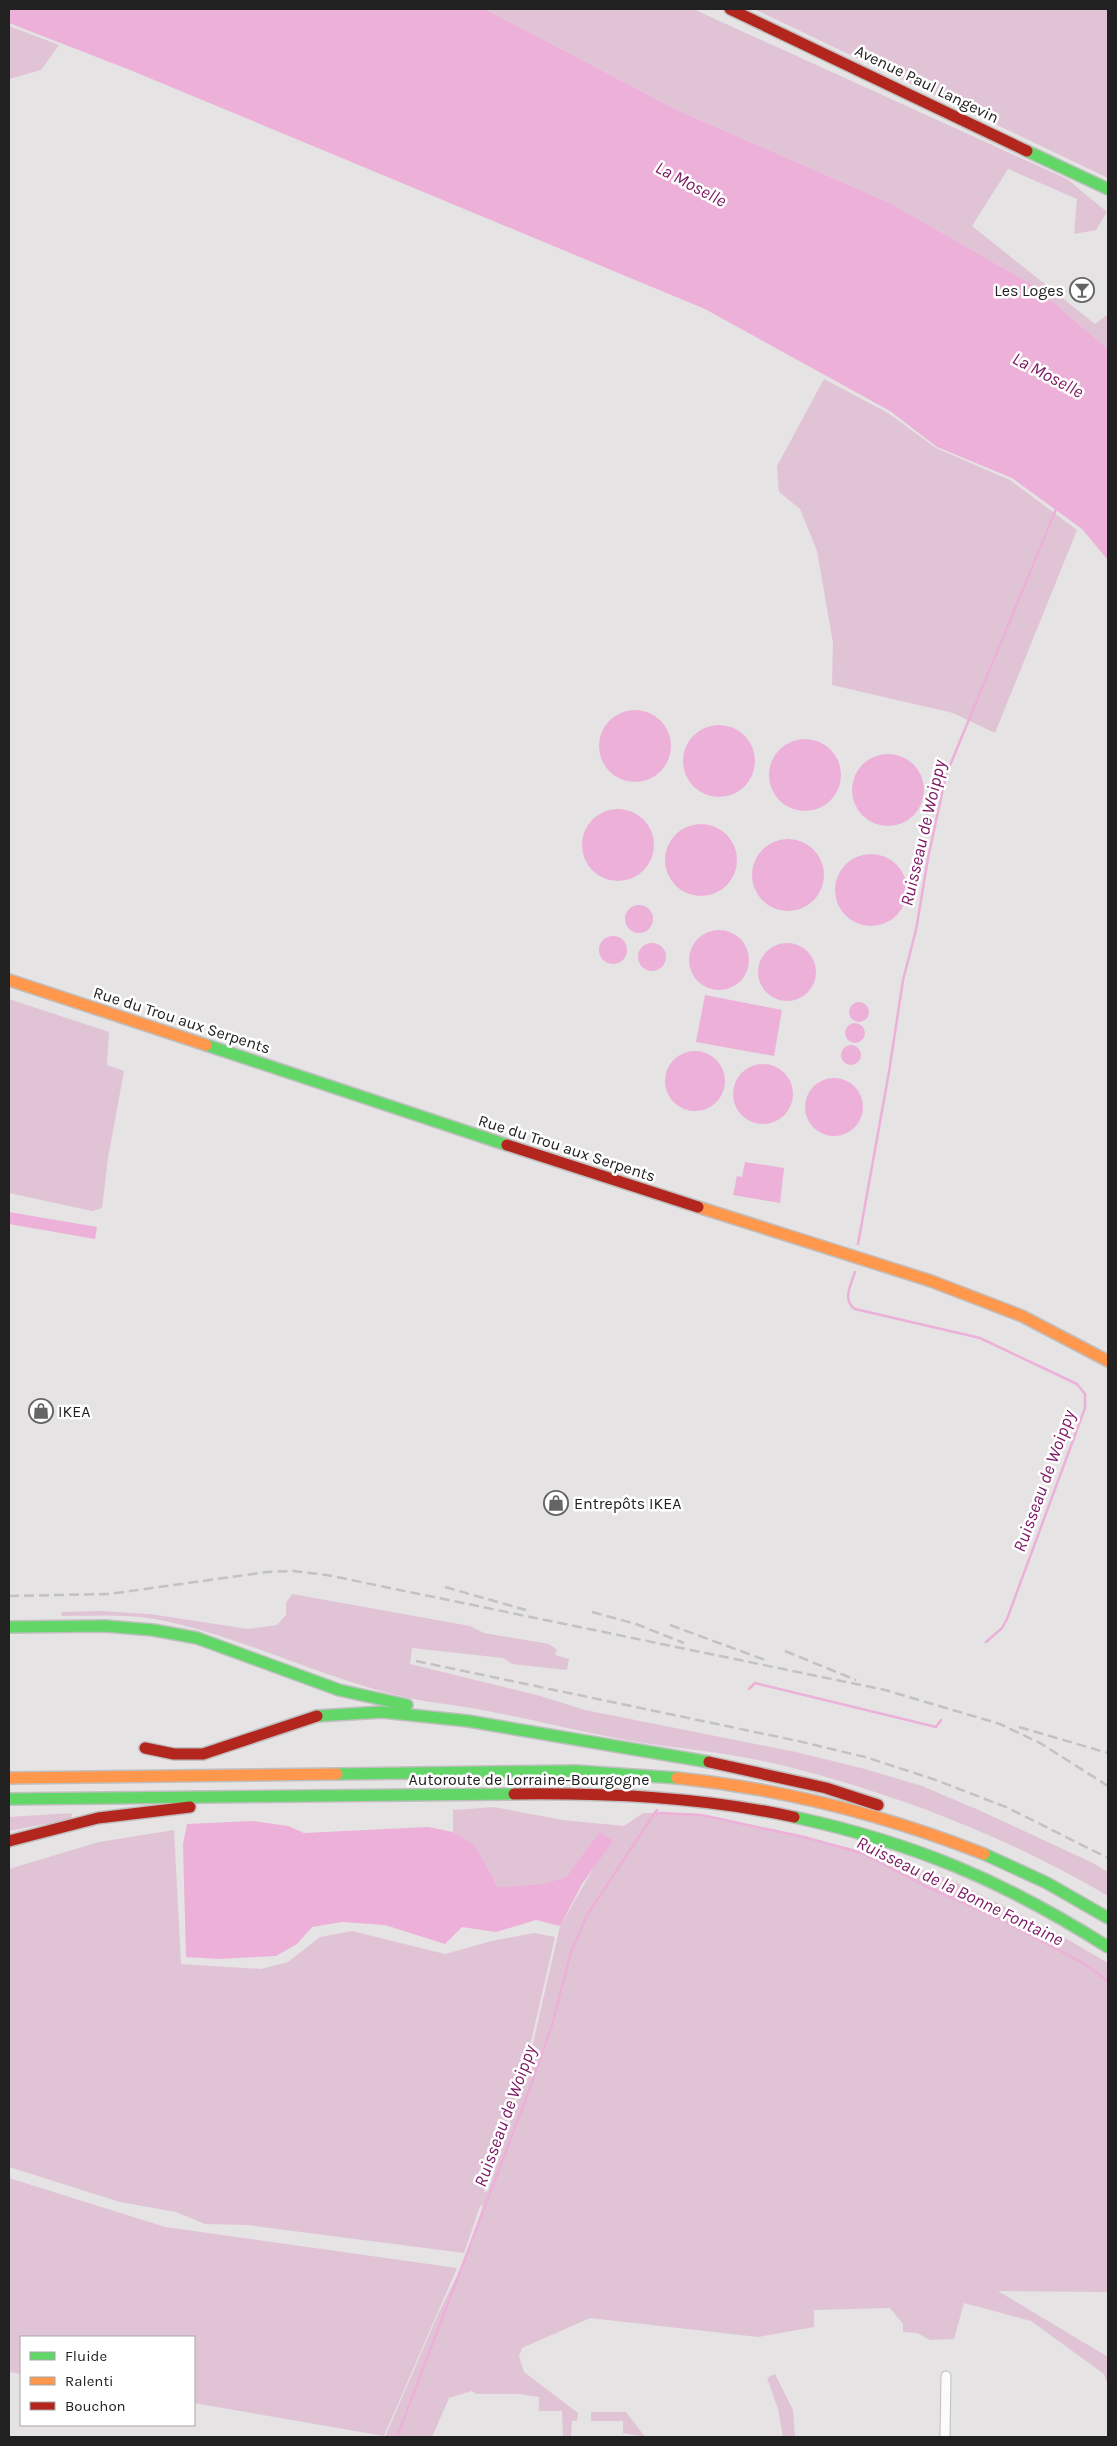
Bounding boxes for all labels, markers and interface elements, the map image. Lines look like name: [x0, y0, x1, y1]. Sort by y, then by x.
street label: Avenue Paul Langevin: [852, 41, 1002, 127]
water label: La Moselle: [652, 156, 730, 212]
bar icon: Les Loges: [1069, 277, 1095, 303]
place label: Les Loges: [994, 281, 1064, 300]
water label: La Moselle: [1009, 347, 1087, 403]
water label: Ruisseau de Woippy: [895, 757, 951, 908]
street label: Rue du Trou aux Serpents: [91, 982, 273, 1058]
street label: Rue du Trou aux Serpents: [476, 1110, 658, 1186]
shop icon: IKEA: [28, 1398, 54, 1424]
place label: IKEA: [58, 1402, 90, 1421]
water label: Ruisseau de Woippy: [1008, 1406, 1080, 1555]
shop icon: Entrepôts IKEA: [543, 1490, 569, 1516]
place label: Entrepôts IKEA: [574, 1494, 681, 1513]
street label: Autoroute de Lorraine-Bourgogne: [409, 1770, 649, 1789]
water label: Ruisseau de la Bonne Fontaine: [853, 1831, 1067, 1951]
water label: Ruisseau de Woippy: [469, 2041, 541, 2190]
legend: [20, 2336, 195, 2426]
text: Fluide: [65, 2347, 107, 2365]
text: Ralenti: [65, 2372, 114, 2390]
text: Bouchon: [65, 2397, 126, 2415]

